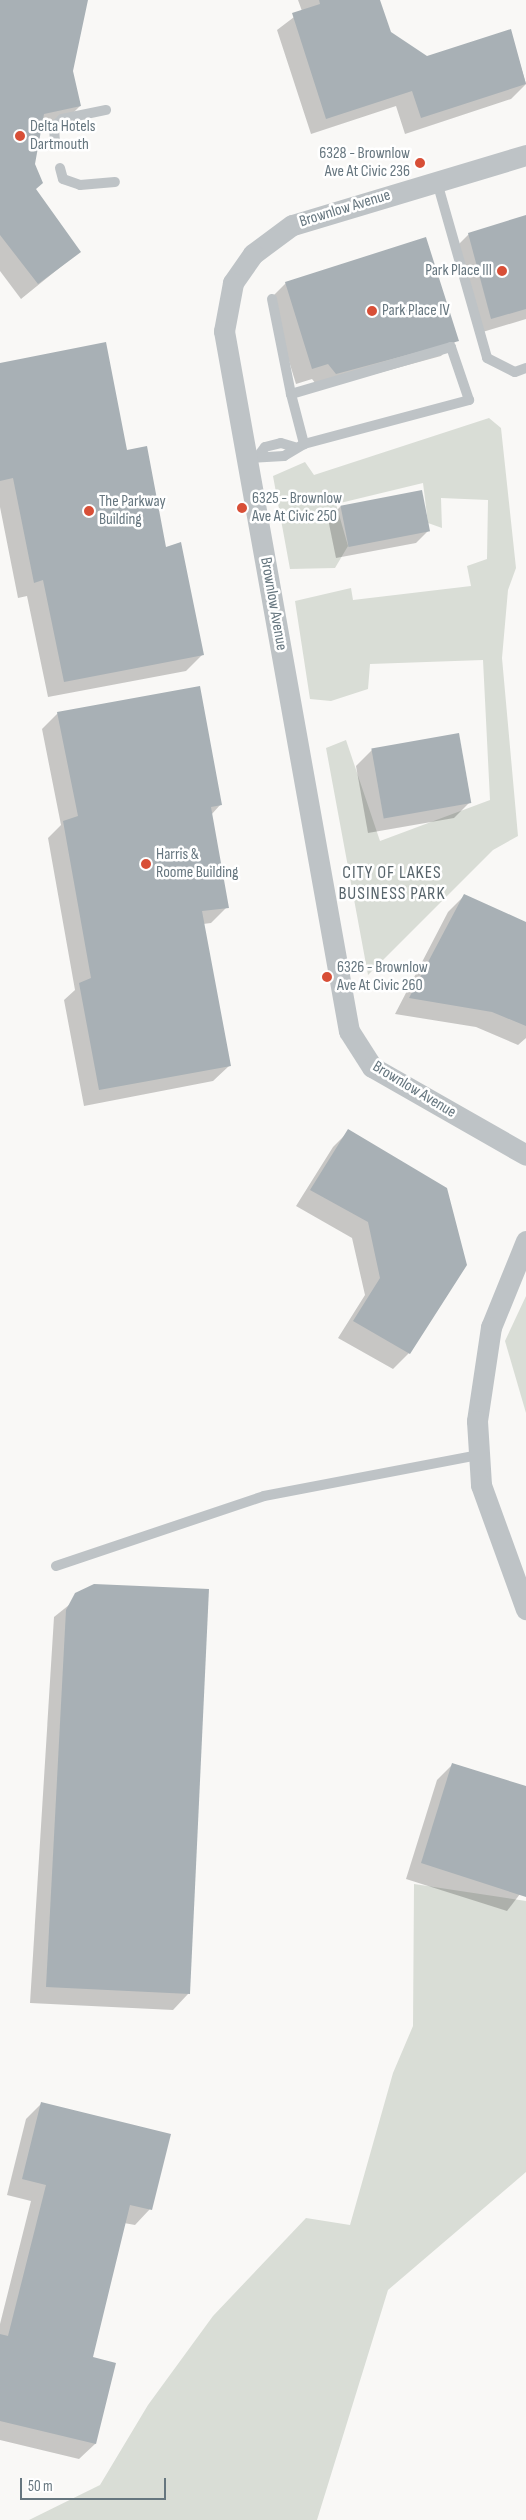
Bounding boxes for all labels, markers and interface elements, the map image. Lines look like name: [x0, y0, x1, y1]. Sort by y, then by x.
place label: Delta Hotels Dartmouth: [30, 117, 95, 155]
marker: Delta Hotels Dartmouth: [14, 130, 26, 142]
place label: 6328 - Brownlow Ave At Civic 236: [319, 144, 410, 182]
marker: 6328 - Brownlow Ave At Civic 236: [414, 157, 426, 169]
street label: Brownlow Avenue: [297, 186, 393, 232]
place label: Park Place III: [425, 261, 492, 281]
marker: Park Place III: [496, 265, 508, 277]
place label: Park Place IV: [382, 301, 450, 321]
marker: Park Place IV: [366, 305, 378, 317]
place label: 6325 - Brownlow Ave At Civic 250: [252, 489, 342, 527]
place label: The Parkway Building: [99, 492, 166, 530]
marker: 6325 - Brownlow Ave At Civic 250: [236, 502, 248, 514]
marker: The Parkway Building: [83, 505, 95, 517]
street label: Brownlow Avenue: [255, 556, 291, 652]
place label: Harris & Roome Building: [156, 845, 238, 883]
marker: Harris & Roome Building: [140, 858, 152, 870]
district label: CITY OF LAKES BUSINESS PARK: [337, 863, 447, 906]
place label: 6326 - Brownlow Ave At Civic 260: [337, 958, 428, 996]
marker: 6326 - Brownlow Ave At Civic 260: [321, 971, 333, 983]
street label: Brownlow Avenue: [369, 1058, 459, 1122]
scale bar: [22, 2468, 169, 2500]
text: 50 m: [28, 2477, 53, 2496]

